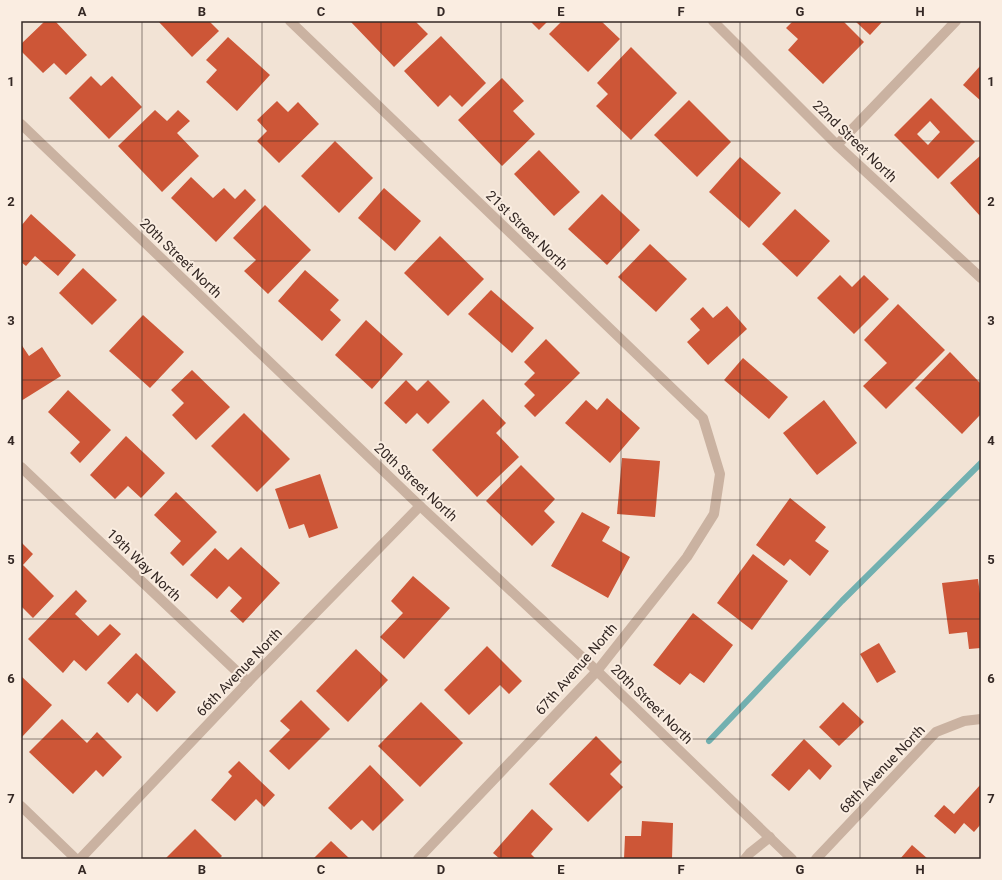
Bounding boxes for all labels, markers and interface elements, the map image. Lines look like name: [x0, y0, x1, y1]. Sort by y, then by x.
text: A: [78, 4, 87, 19]
text: B: [198, 4, 206, 19]
text: C: [317, 4, 326, 19]
text: D: [437, 4, 445, 19]
text: E: [557, 4, 565, 19]
text: F: [677, 4, 685, 19]
text: G: [796, 4, 805, 19]
text: H: [915, 4, 925, 19]
text: 1: [7, 74, 15, 89]
text: 1: [987, 74, 995, 89]
street label: 22nd Street North: [810, 97, 900, 185]
street label: 21st Street North: [483, 187, 571, 273]
text: 2: [7, 194, 15, 209]
text: 2: [987, 194, 995, 209]
street label: 20th Street North: [137, 215, 225, 301]
text: 3: [7, 313, 15, 328]
text: 3: [987, 313, 995, 328]
text: 4: [7, 433, 15, 448]
text: 4: [987, 433, 995, 448]
street label: 20th Street North: [371, 440, 461, 524]
street label: 19th Way North: [104, 526, 184, 604]
text: 5: [7, 552, 15, 567]
text: 5: [987, 552, 995, 567]
street label: 67th Avenue North: [532, 620, 620, 718]
street label: 66th Avenue North: [193, 625, 285, 719]
street label: 20th Street North: [608, 661, 696, 747]
text: 6: [7, 671, 15, 686]
text: 6: [987, 671, 995, 686]
street label: 68th Avenue North: [836, 722, 928, 816]
text: 7: [7, 791, 15, 806]
text: 7: [987, 791, 995, 806]
text: A: [78, 862, 87, 877]
text: B: [198, 862, 206, 877]
text: C: [317, 862, 326, 877]
text: D: [437, 862, 445, 877]
text: E: [557, 862, 565, 877]
text: F: [677, 862, 685, 877]
text: G: [796, 862, 805, 877]
text: H: [915, 862, 925, 877]

